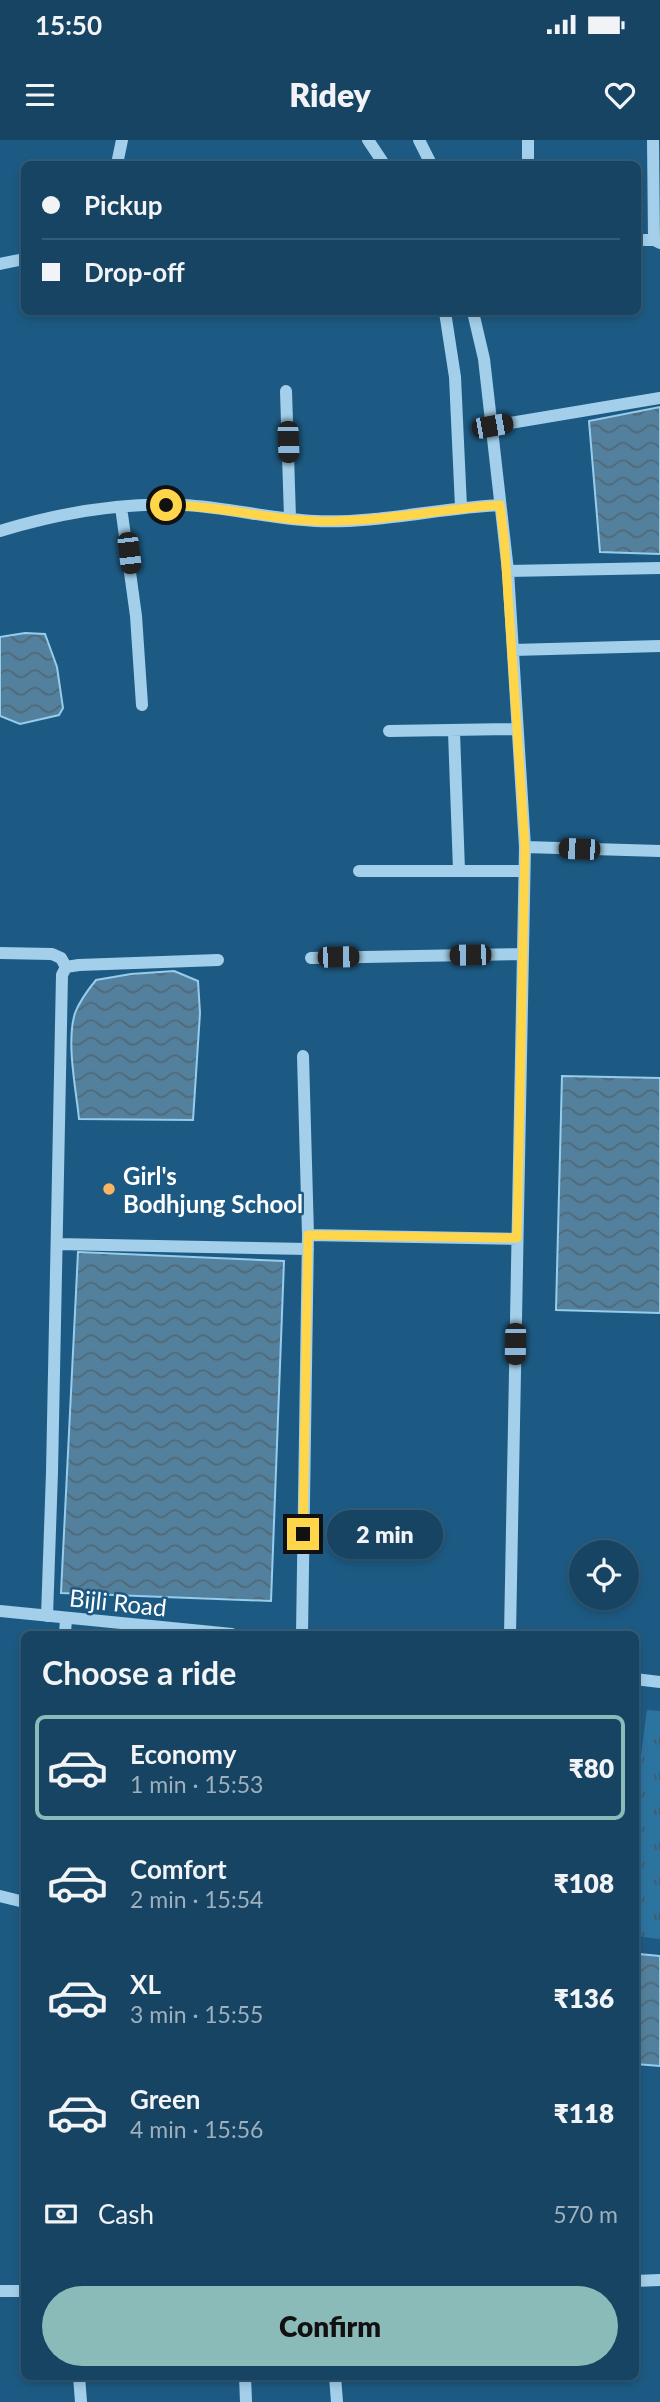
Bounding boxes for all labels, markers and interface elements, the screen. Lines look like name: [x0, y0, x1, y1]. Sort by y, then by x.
text: 15:50: [35, 9, 102, 41]
text: Ridey: [289, 75, 371, 114]
icon: menu: [21, 76, 59, 114]
icon: heart: [601, 76, 639, 114]
text: Pickup: [84, 189, 163, 221]
text: Drop-off: [84, 256, 185, 288]
car: [470, 412, 515, 440]
car: [277, 421, 300, 463]
route start: [150, 489, 182, 521]
car: [117, 531, 142, 575]
car: [558, 838, 601, 860]
car: [449, 944, 492, 966]
car: [317, 946, 360, 968]
place label: Girl's Bodhjung School: [123, 1161, 303, 1218]
marker: Girl's Bodhjung School: [101, 1181, 117, 1197]
car: [505, 1323, 526, 1365]
callout: 2 min: [328, 1510, 443, 1558]
route end: [287, 1518, 319, 1550]
text: 2 min: [356, 1520, 414, 1548]
map controls: [569, 1540, 639, 1610]
button: locate: [569, 1540, 639, 1610]
street label: Bijli Road: [68, 1582, 168, 1622]
text: Choose a ride: [42, 1653, 236, 1692]
icon: car: [46, 1736, 109, 1799]
text: Economy: [130, 1738, 236, 1770]
text: ₹80: [569, 1752, 614, 1784]
text: 1 min · 15:53: [130, 1770, 263, 1798]
icon: car: [46, 1851, 109, 1914]
text: Comfort: [130, 1853, 227, 1885]
text: ₹108: [554, 1867, 614, 1899]
text: 2 min · 15:54: [130, 1885, 263, 1913]
icon: car: [46, 1966, 109, 2029]
text: XL: [130, 1968, 161, 2000]
text: ₹136: [554, 1982, 614, 2014]
text: 3 min · 15:55: [130, 2000, 263, 2028]
icon: car: [46, 2081, 109, 2144]
text: Green: [130, 2083, 200, 2115]
text: ₹118: [554, 2097, 614, 2129]
text: 4 min · 15:56: [130, 2115, 263, 2143]
icon: cash: [42, 2195, 80, 2233]
text: Cash: [98, 2198, 154, 2230]
text: 570 m: [553, 2200, 618, 2228]
button: Confirm: [42, 2286, 618, 2366]

